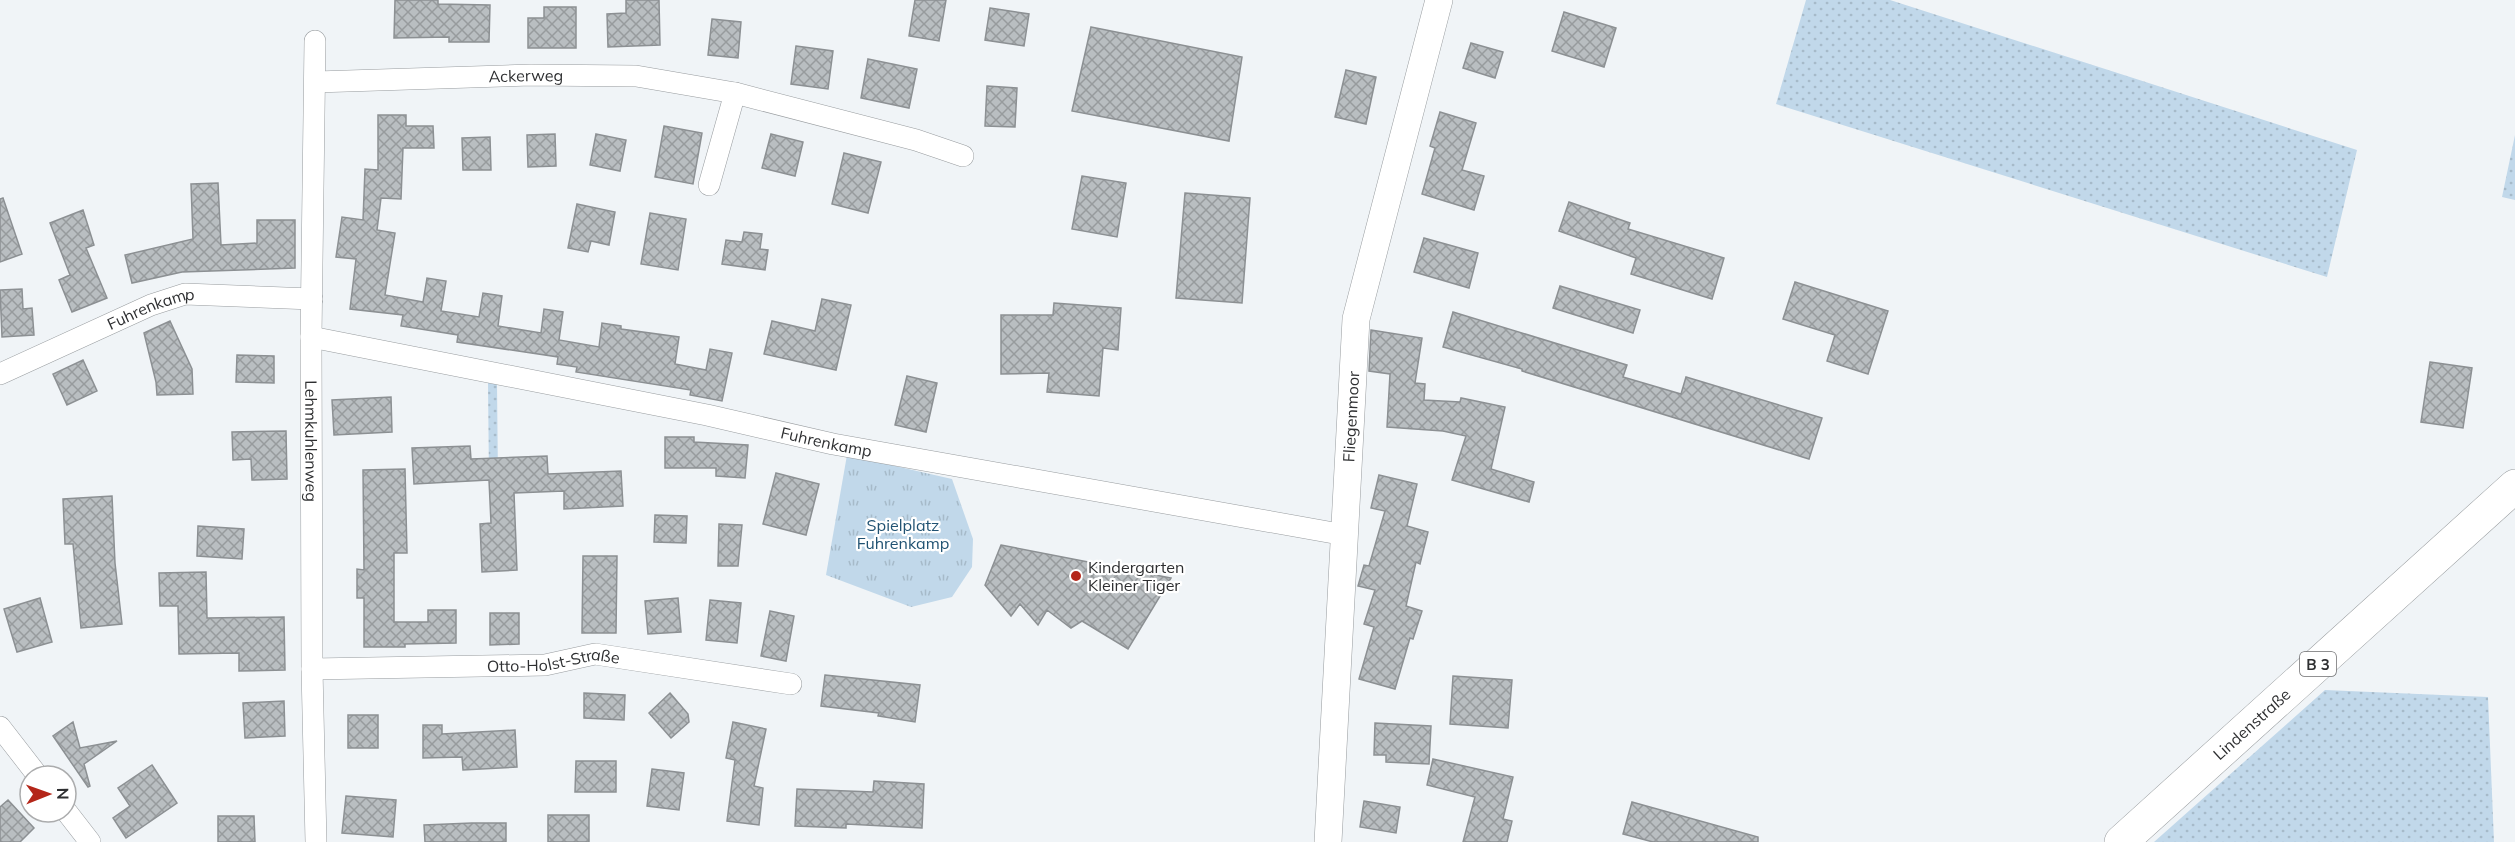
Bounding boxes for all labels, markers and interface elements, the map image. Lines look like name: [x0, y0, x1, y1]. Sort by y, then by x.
street label: Ackerweg: [488, 65, 563, 86]
street label: Fuhrenkamp: [104, 284, 195, 334]
street label: Fliegenmoor: [1338, 370, 1363, 463]
street label: Lehmkuhlenweg: [301, 380, 321, 502]
street label: Fuhrenkamp: [779, 422, 874, 461]
park label: Spielplatz Fuhrenkamp: [857, 515, 949, 553]
place label: Kindergarten Kleiner Tiger: [1088, 557, 1184, 595]
marker: Kindergarten Kleiner Tiger: [1069, 569, 1083, 583]
street label: Otto-Holst-Straße: [487, 644, 621, 676]
road number: B 3: [2300, 652, 2336, 676]
street label: Lindenstraße: [2209, 684, 2294, 764]
north arrow: [18, 764, 78, 824]
text: N: [53, 788, 73, 800]

